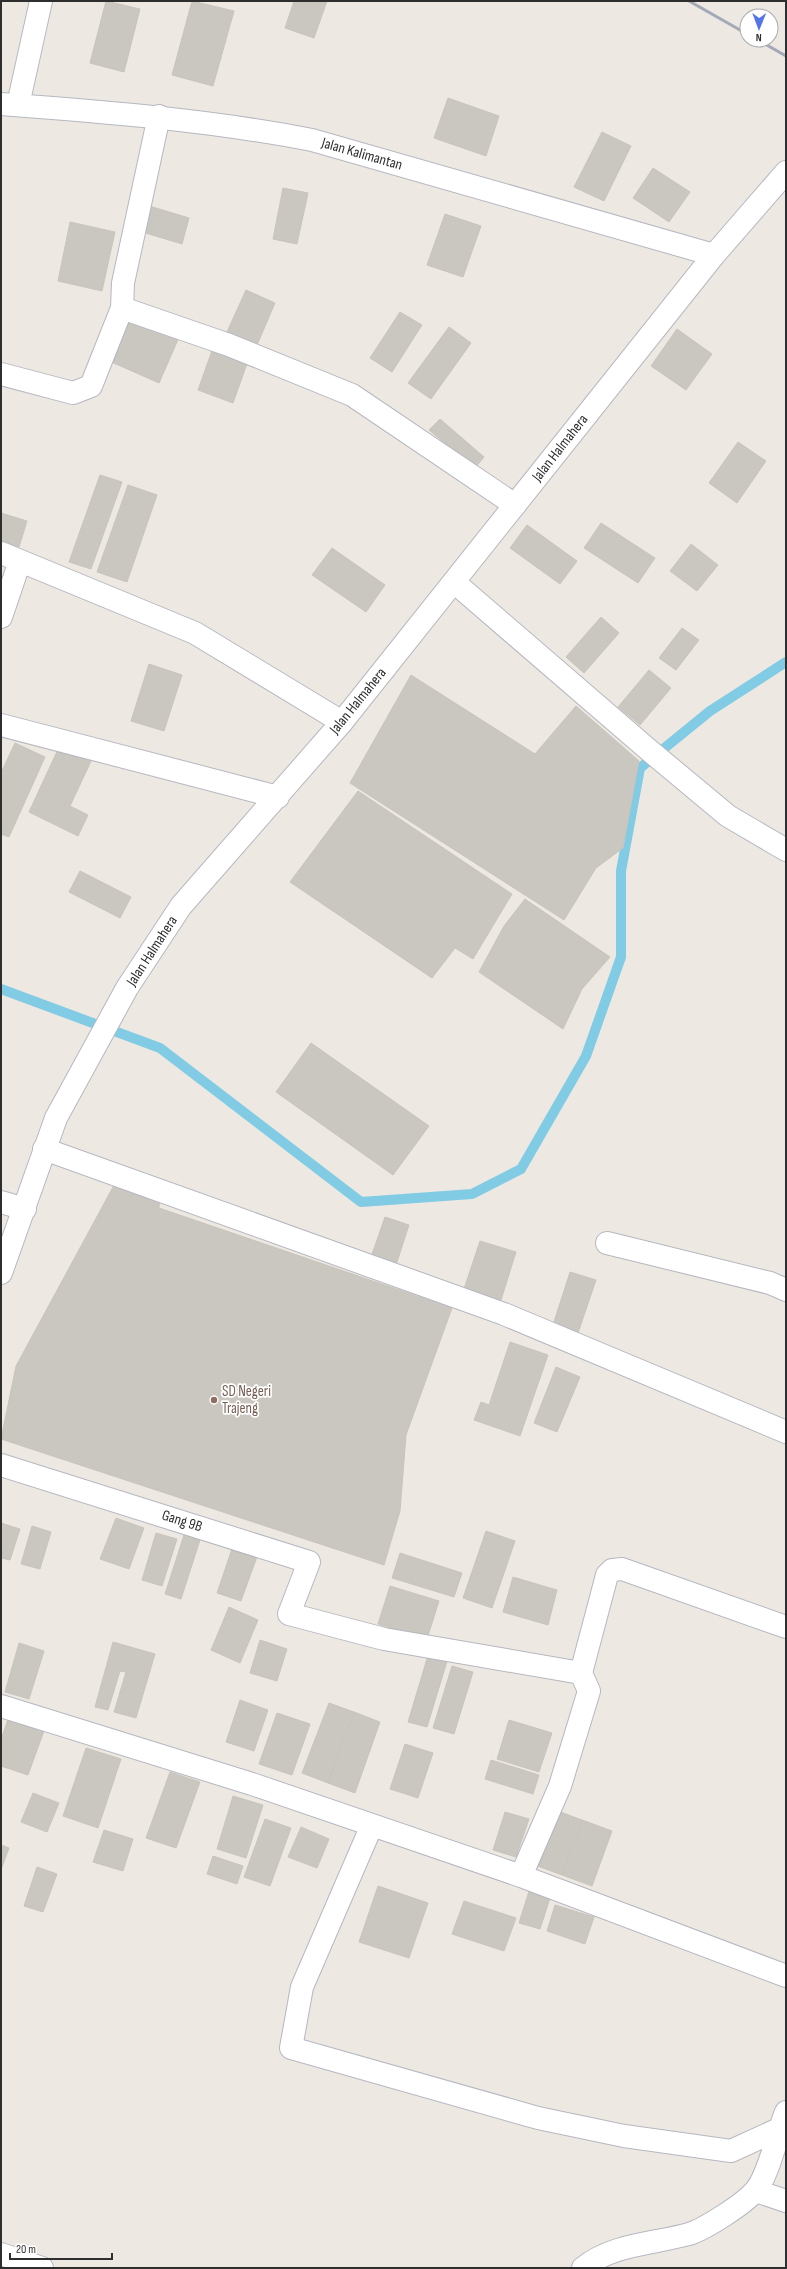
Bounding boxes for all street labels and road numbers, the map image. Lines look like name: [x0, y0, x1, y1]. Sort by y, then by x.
street label: Jalan Kalimantan: [318, 133, 405, 175]
street label: Jalan Halmahera: [527, 410, 592, 486]
street label: Jalan Halmahera: [325, 664, 391, 739]
street label: Jalan Halmahera: [122, 912, 182, 991]
street label: Gang 9B: [159, 1506, 205, 1537]

